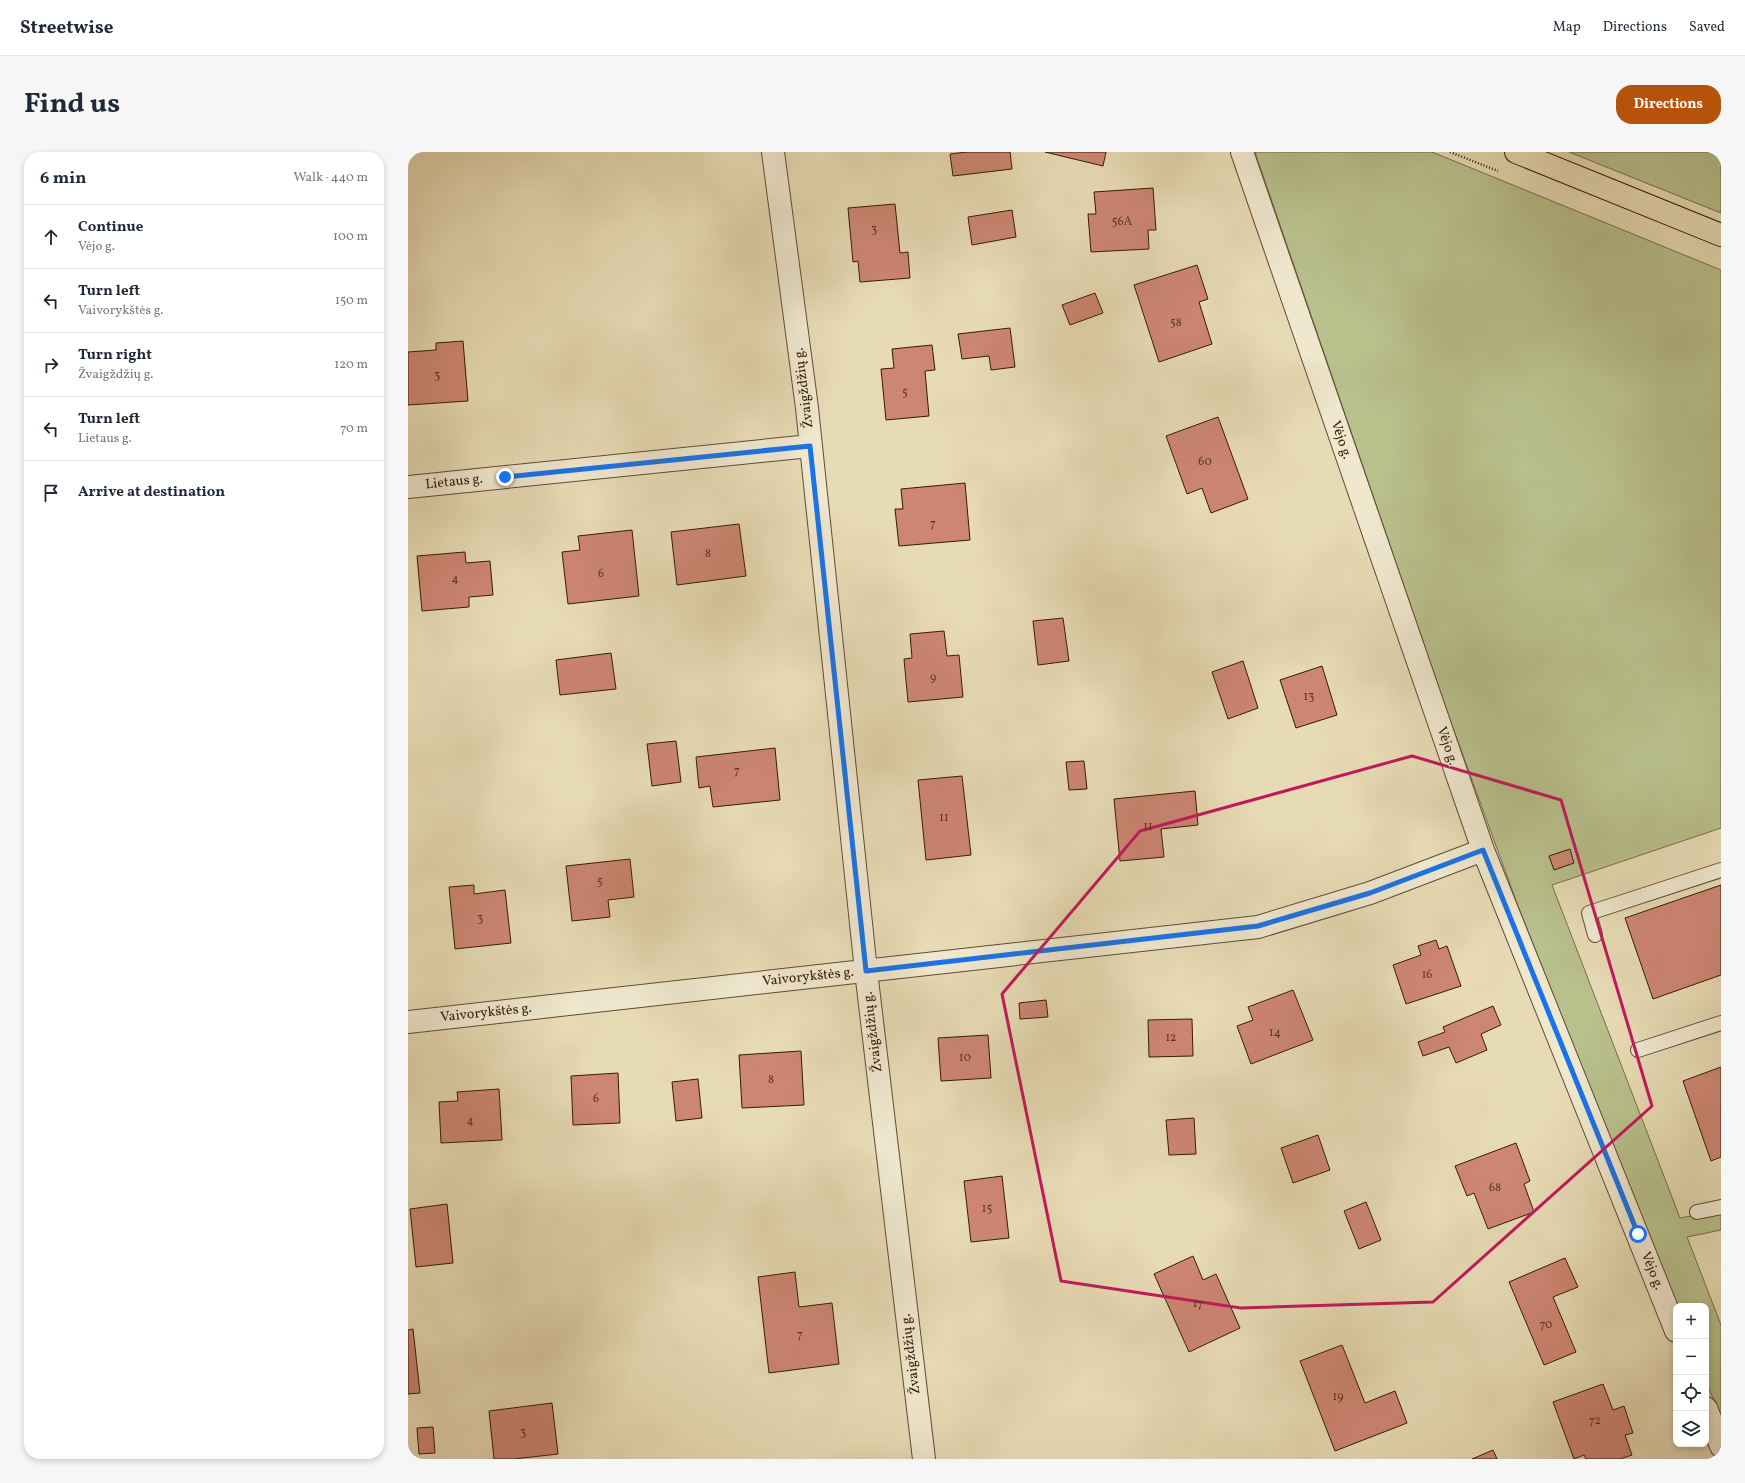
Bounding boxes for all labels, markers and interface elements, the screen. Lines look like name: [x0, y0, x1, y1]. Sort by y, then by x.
text: Streetwise: [20, 15, 113, 41]
text: Map: [1553, 18, 1581, 37]
text: Directions: [1603, 18, 1667, 37]
text: Saved: [1689, 18, 1725, 37]
text: Find us: [24, 85, 120, 124]
button: Directions: [1616, 85, 1721, 124]
text: 6 min: [40, 167, 86, 190]
text: Walk · 440 m: [293, 169, 368, 187]
house number: 56A: [1112, 214, 1133, 230]
text: Continue: [78, 217, 143, 238]
house number: 3: [871, 222, 877, 238]
icon: ahead: [40, 226, 62, 248]
text: 100 m: [333, 228, 368, 246]
text: Vėjo g.: [78, 238, 115, 256]
text: Turn left: [78, 281, 140, 302]
icon: left: [40, 290, 62, 312]
text: 150 m: [335, 292, 368, 310]
text: Vaivorykštės g.: [78, 302, 163, 320]
house number: 58: [1170, 315, 1182, 331]
text: Turn right: [78, 345, 152, 366]
street label: Žvaigždžių g.: [789, 347, 818, 430]
icon: right: [40, 354, 62, 376]
text: 120 m: [334, 356, 368, 374]
text: Žvaigždžių g.: [78, 366, 153, 384]
house number: 3: [434, 368, 440, 384]
house number: 5: [902, 385, 908, 401]
text: Turn left: [78, 409, 140, 430]
icon: left: [40, 418, 62, 440]
street label: Vėjo g.: [1326, 418, 1356, 462]
text: 70 m: [340, 420, 368, 438]
text: Lietaus g.: [78, 430, 132, 448]
house number: 60: [1198, 454, 1212, 470]
route end: [496, 468, 514, 486]
street label: Lietaus g.: [424, 470, 484, 494]
icon: arrive: [40, 482, 62, 504]
text: Arrive at destination: [78, 482, 225, 503]
house number: 7: [930, 516, 936, 532]
house number: 8: [705, 546, 711, 562]
house number: 6: [598, 566, 604, 582]
house number: 4: [451, 571, 459, 587]
house number: 9: [930, 670, 936, 686]
house number: 13: [1304, 689, 1314, 705]
street label: Vėjo g.: [1432, 724, 1462, 768]
house number: 7: [734, 763, 740, 779]
house number: 11: [939, 810, 949, 826]
house number: 11: [1143, 819, 1153, 835]
house number: 5: [597, 874, 603, 890]
house number: 3: [477, 911, 483, 927]
street label: Vaivorykštės g.: [761, 963, 855, 991]
house number: 16: [1422, 967, 1432, 983]
street label: Žvaigždžių g.: [858, 991, 887, 1074]
street label: Vaivorykštės g.: [439, 999, 533, 1027]
house number: 14: [1269, 1025, 1281, 1041]
house number: 12: [1165, 1030, 1177, 1046]
house number: 10: [959, 1050, 971, 1066]
house number: 8: [768, 1072, 774, 1088]
house number: 6: [593, 1091, 599, 1107]
house number: 4: [466, 1113, 474, 1129]
house number: 68: [1489, 1180, 1501, 1196]
house number: 15: [982, 1201, 992, 1217]
route start: [1629, 1225, 1647, 1243]
street label: Vėjo g.: [1636, 1249, 1668, 1293]
house number: 17: [1193, 1296, 1203, 1312]
map controls: [1673, 1303, 1709, 1447]
button: +: [1673, 1303, 1709, 1339]
street label: Žvaigždžių g.: [896, 1313, 925, 1396]
house number: 70: [1540, 1317, 1552, 1333]
house number: 7: [797, 1327, 803, 1343]
button: −: [1673, 1339, 1709, 1375]
button: locate: [1673, 1375, 1709, 1411]
house number: 19: [1333, 1389, 1343, 1405]
button: layers: [1673, 1411, 1709, 1447]
house number: 72: [1589, 1413, 1601, 1429]
house number: 3: [520, 1425, 526, 1441]

